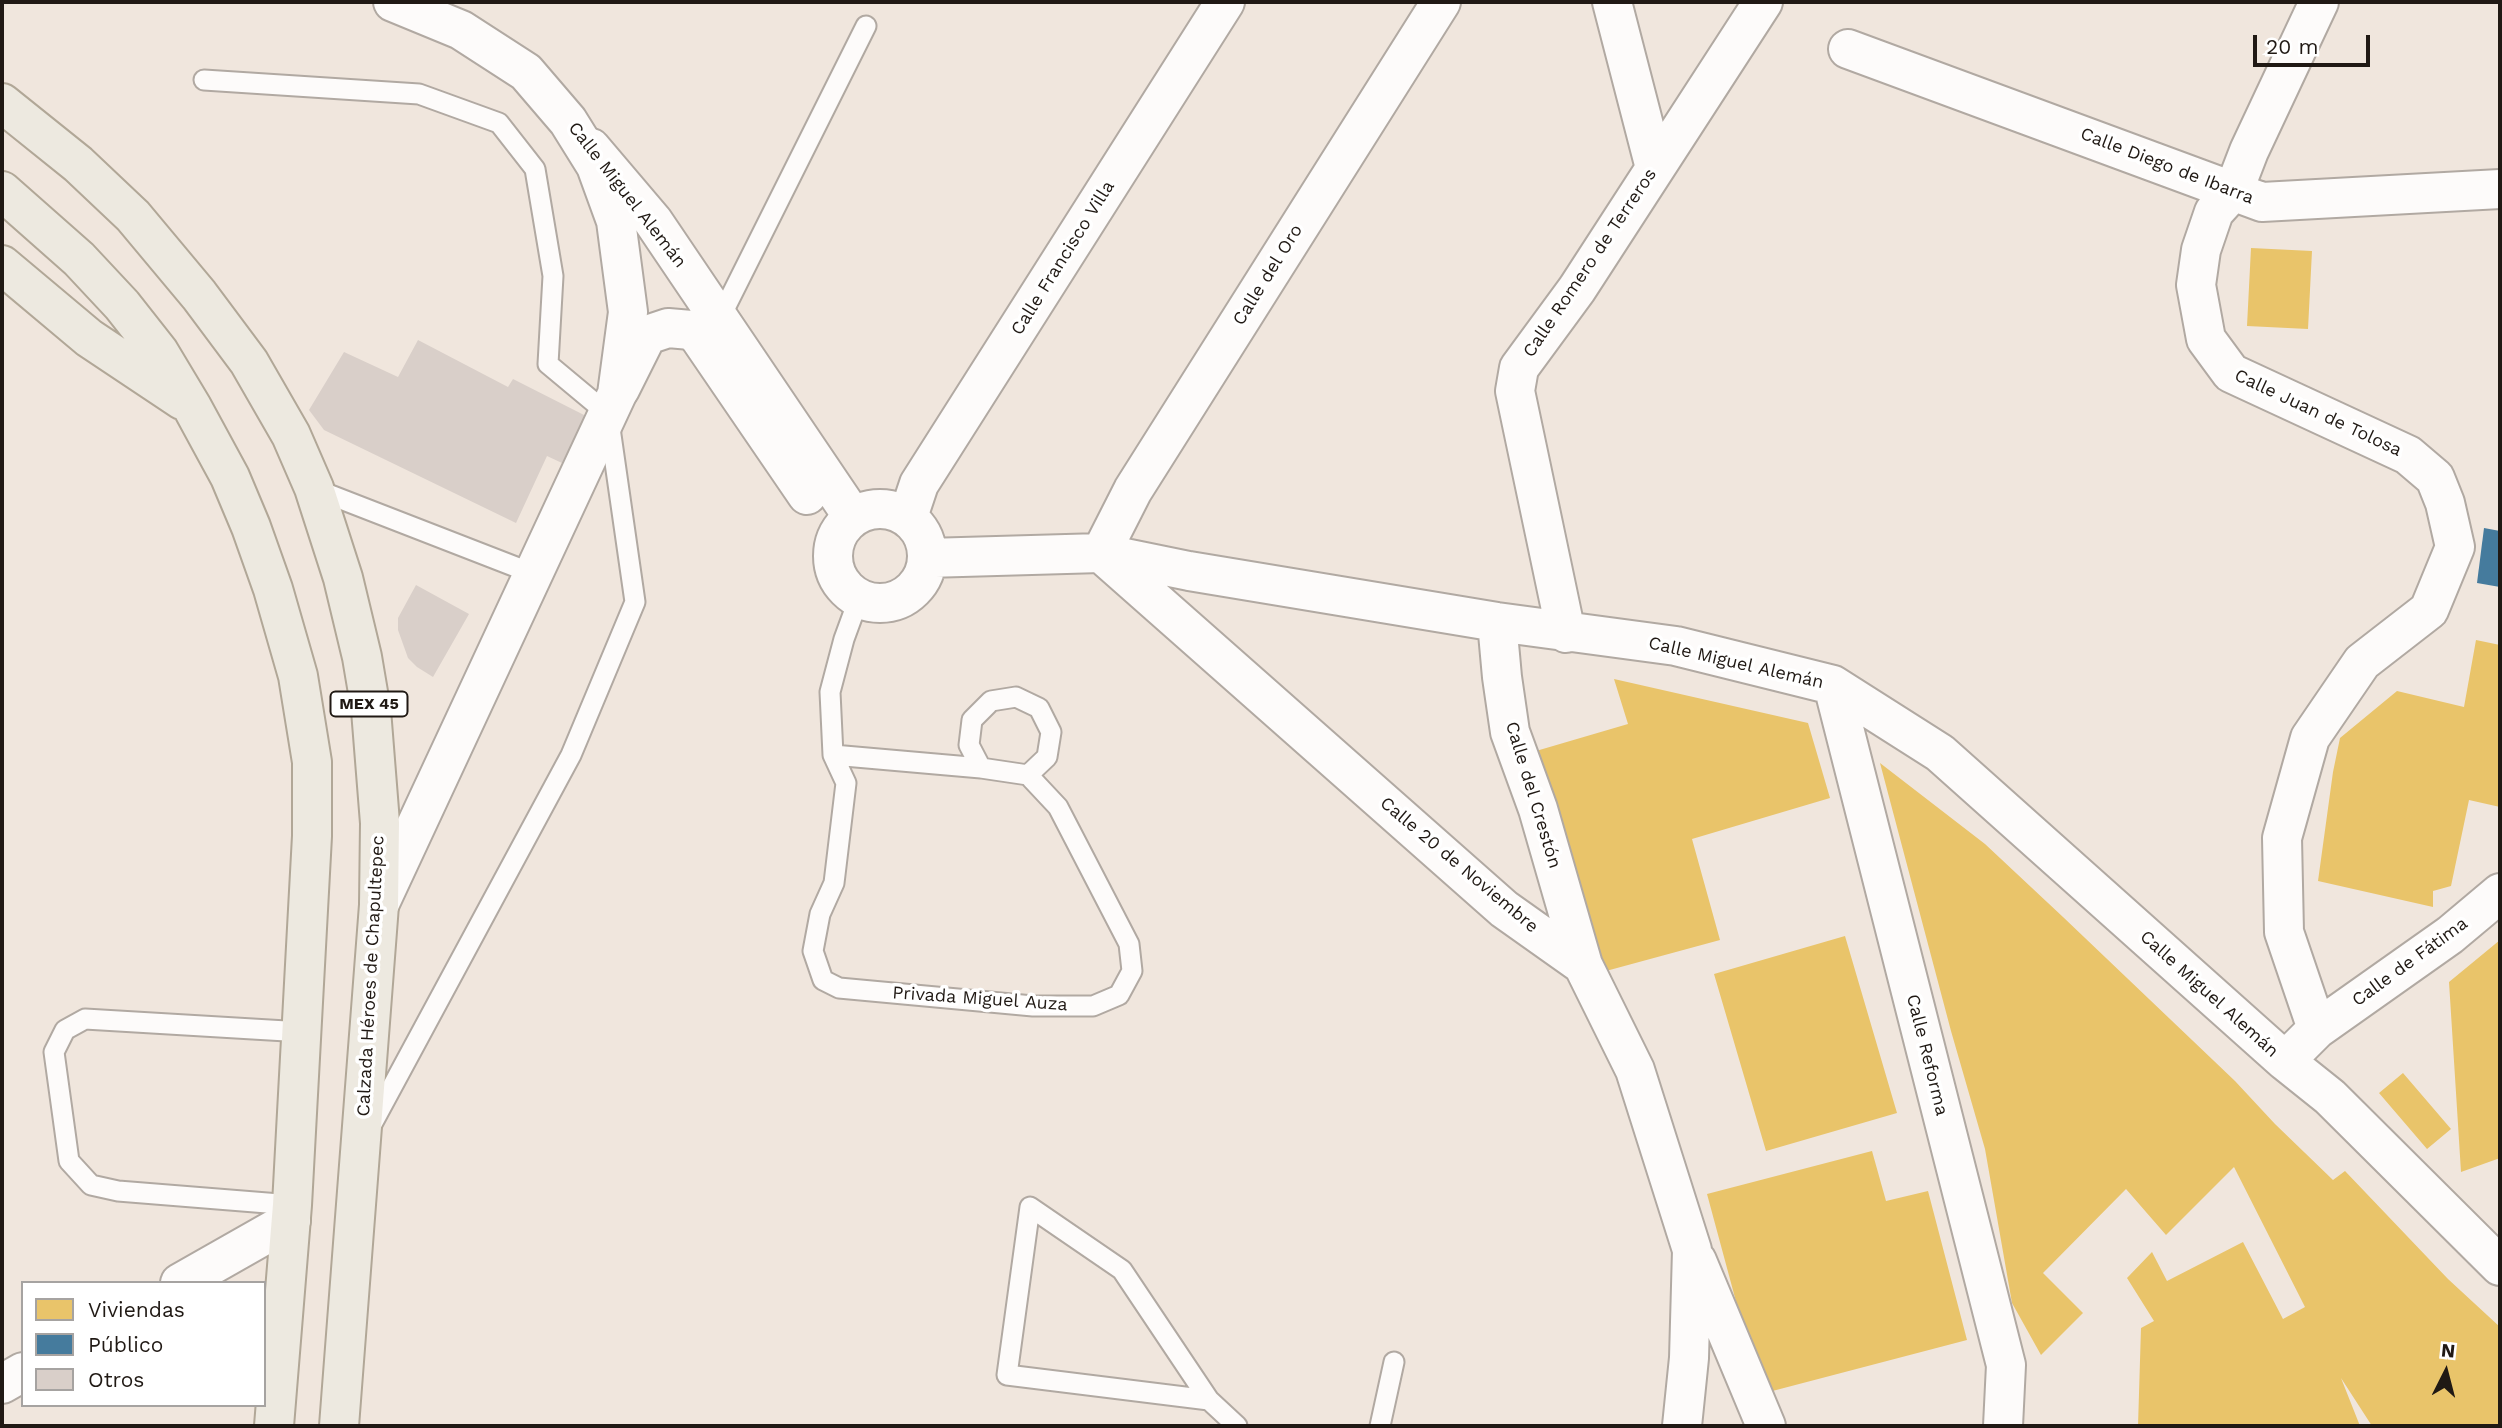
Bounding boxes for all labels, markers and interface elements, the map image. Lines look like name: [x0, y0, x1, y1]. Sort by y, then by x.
scale bar: [2257, 21, 2374, 65]
text: 20 m: [2266, 34, 2318, 59]
street label: Calle Miguel Alemán: [563, 118, 691, 272]
street label: Calle Diego de Ibarra: [2077, 123, 2257, 209]
street label: Calle Romero de Terreros: [1519, 164, 1661, 362]
street label: Calle Francisco Villa: [1007, 177, 1119, 339]
street label: Calle del Oro: [1228, 221, 1308, 329]
street label: Calle Juan de Tolosa: [2231, 365, 2405, 461]
street label: Calle Miguel Alemán: [1646, 632, 1826, 694]
road number: MEX 45: [330, 692, 408, 716]
street label: Calle del Crestón: [1500, 719, 1566, 871]
street label: Calle 20 de Noviembre: [1375, 792, 1543, 938]
street label: Calzada Héroes de Chapultepec: [353, 835, 389, 1117]
street label: Calle de Fátima: [2348, 913, 2472, 1011]
street label: Calle Miguel Alemán: [2135, 926, 2283, 1062]
street label: Privada Miguel Auza: [892, 982, 1068, 1016]
street label: Calle Reforma: [1901, 992, 1953, 1118]
legend: [21, 1281, 266, 1407]
text: Viviendas: [88, 1297, 185, 1322]
text: Público: [88, 1332, 163, 1357]
north arrow: [2411, 1337, 2481, 1407]
text: N: [2440, 1338, 2456, 1363]
text: Otros: [88, 1367, 144, 1392]

